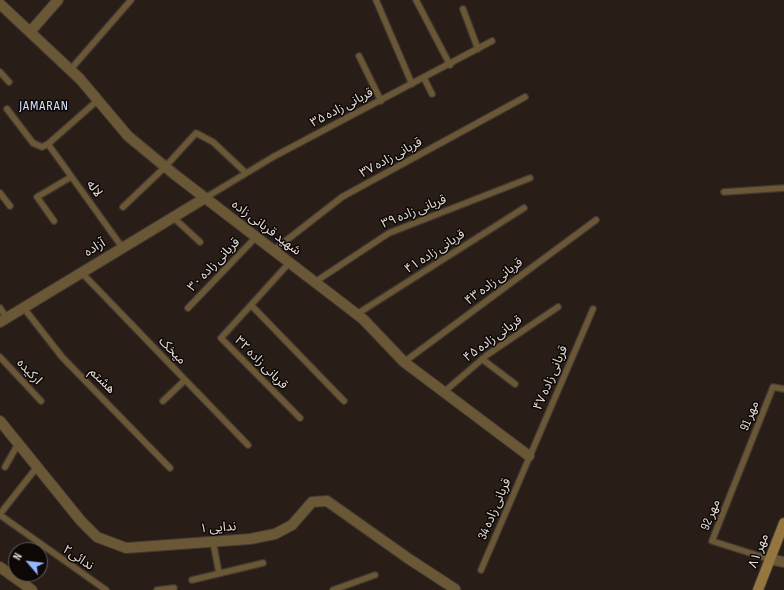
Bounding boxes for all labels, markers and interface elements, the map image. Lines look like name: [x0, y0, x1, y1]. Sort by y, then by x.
street label: قربانی زاده ۳۵: [308, 85, 376, 131]
district label: JAMARAN: [19, 98, 69, 114]
street label: قربانی زاده ۳۷: [357, 134, 425, 182]
street label: لاله: [83, 177, 105, 201]
street label: قربانی زاده ۳۹: [379, 192, 449, 232]
street label: شهید قربانی زاده: [228, 197, 304, 259]
street label: قربانی زاده ۴۱: [402, 227, 468, 277]
street label: قربانی زاده ۳۰: [184, 235, 244, 295]
street label: آزاده: [82, 236, 108, 260]
street label: قربانی زاده ۴۳: [462, 255, 526, 309]
street label: قربانی زاده ۴۵: [461, 312, 525, 366]
street label: قربانی زاده ۳۲: [231, 333, 291, 393]
street label: میخک: [155, 334, 189, 368]
street label: قربانی زاده ۴۷: [530, 343, 572, 413]
street label: ارکیده: [13, 356, 45, 388]
street label: هشتم: [86, 365, 118, 397]
street label: مهر 91: [737, 399, 763, 433]
street label: قربانی زاده 34: [475, 476, 515, 542]
street label: مهر 92: [698, 497, 724, 533]
street label: ندایی ۱: [199, 519, 237, 537]
street label: مهر ۸۱: [745, 532, 773, 570]
north arrow: [8, 542, 48, 582]
street label: ندائی۲: [60, 542, 96, 574]
text: N: [11, 551, 25, 562]

